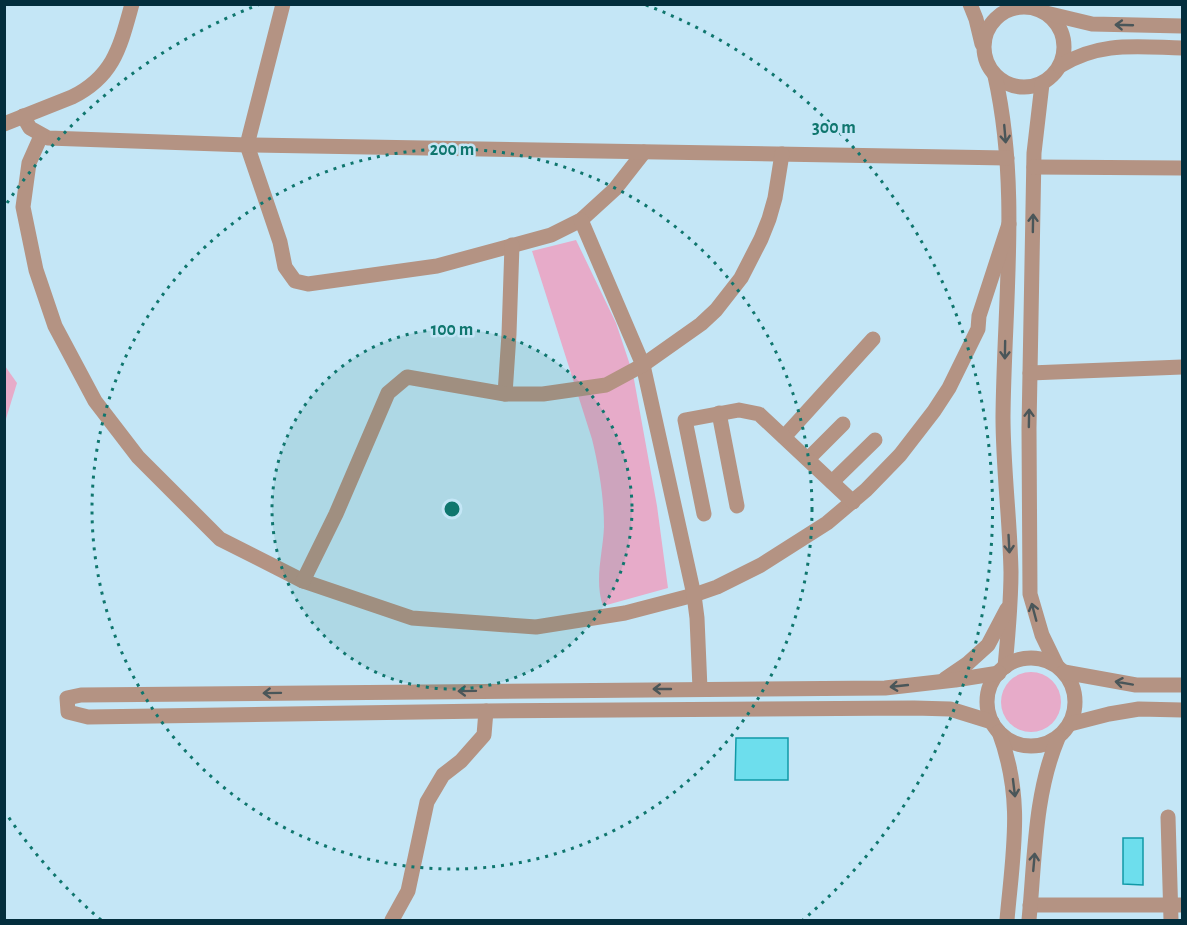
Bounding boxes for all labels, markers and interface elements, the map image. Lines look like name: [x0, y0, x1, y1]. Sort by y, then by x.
one-way arrow: [1115, 19, 1135, 30]
text: 300 m: [812, 119, 856, 137]
one-way arrow: [1000, 123, 1011, 143]
text: 200 m: [430, 141, 474, 159]
one-way arrow: [1027, 213, 1039, 233]
text: 100 m: [431, 321, 473, 339]
one-way arrow: [999, 339, 1011, 359]
one-way arrow: [1024, 408, 1035, 428]
centre of rings: [442, 499, 462, 519]
one-way arrow: [1004, 534, 1015, 554]
one-way arrow: [1028, 603, 1040, 622]
one-way arrow: [1115, 677, 1135, 688]
one-way arrow: [890, 681, 910, 692]
one-way arrow: [653, 683, 673, 695]
one-way arrow: [458, 685, 478, 697]
one-way arrow: [263, 687, 283, 699]
one-way arrow: [1009, 778, 1020, 798]
one-way arrow: [1029, 853, 1040, 873]

